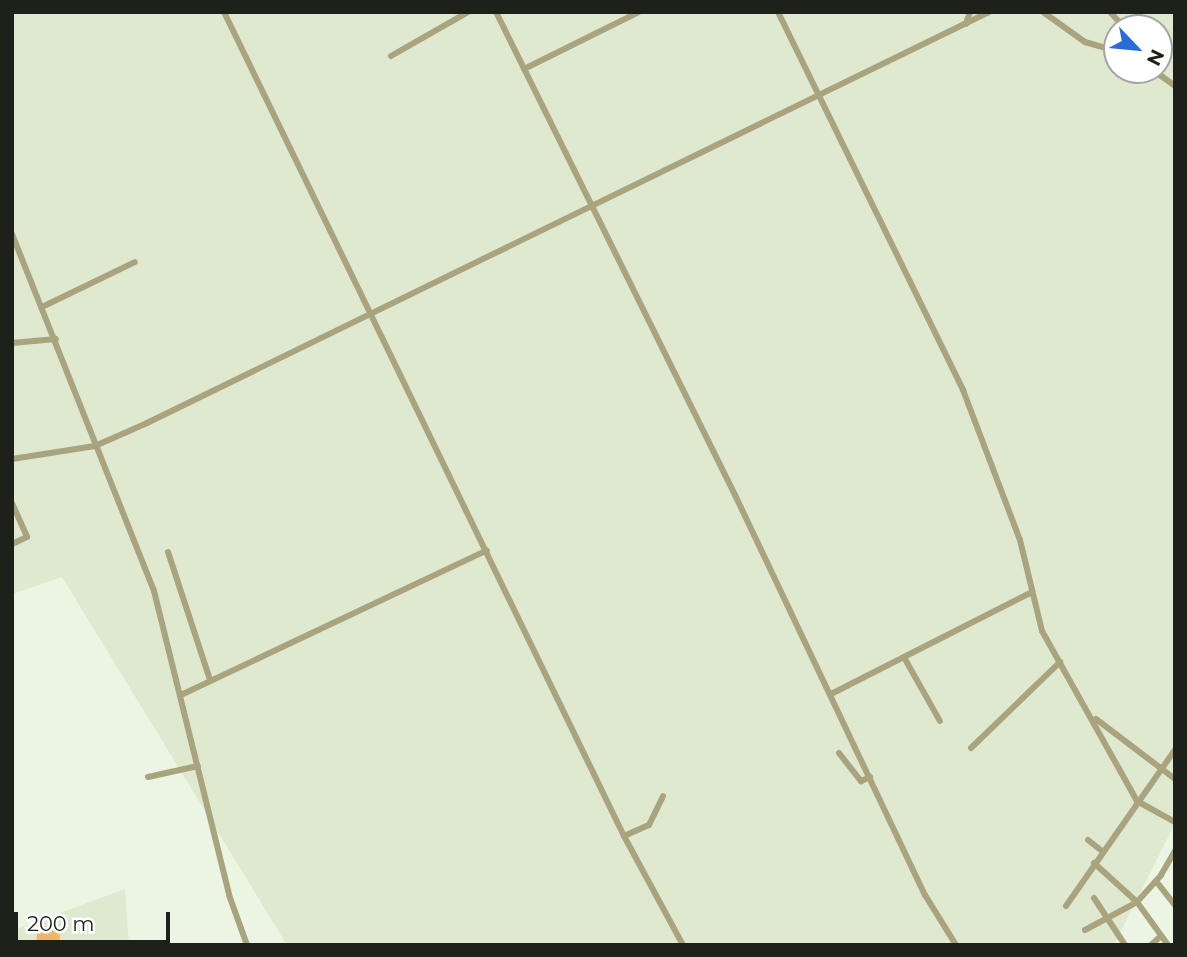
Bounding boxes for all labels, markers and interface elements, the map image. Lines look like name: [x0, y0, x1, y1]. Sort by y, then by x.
north arrow: [1103, 14, 1173, 84]
text: N: [1142, 46, 1169, 69]
scale bar: [18, 898, 173, 942]
text: 200 m: [27, 911, 94, 936]

